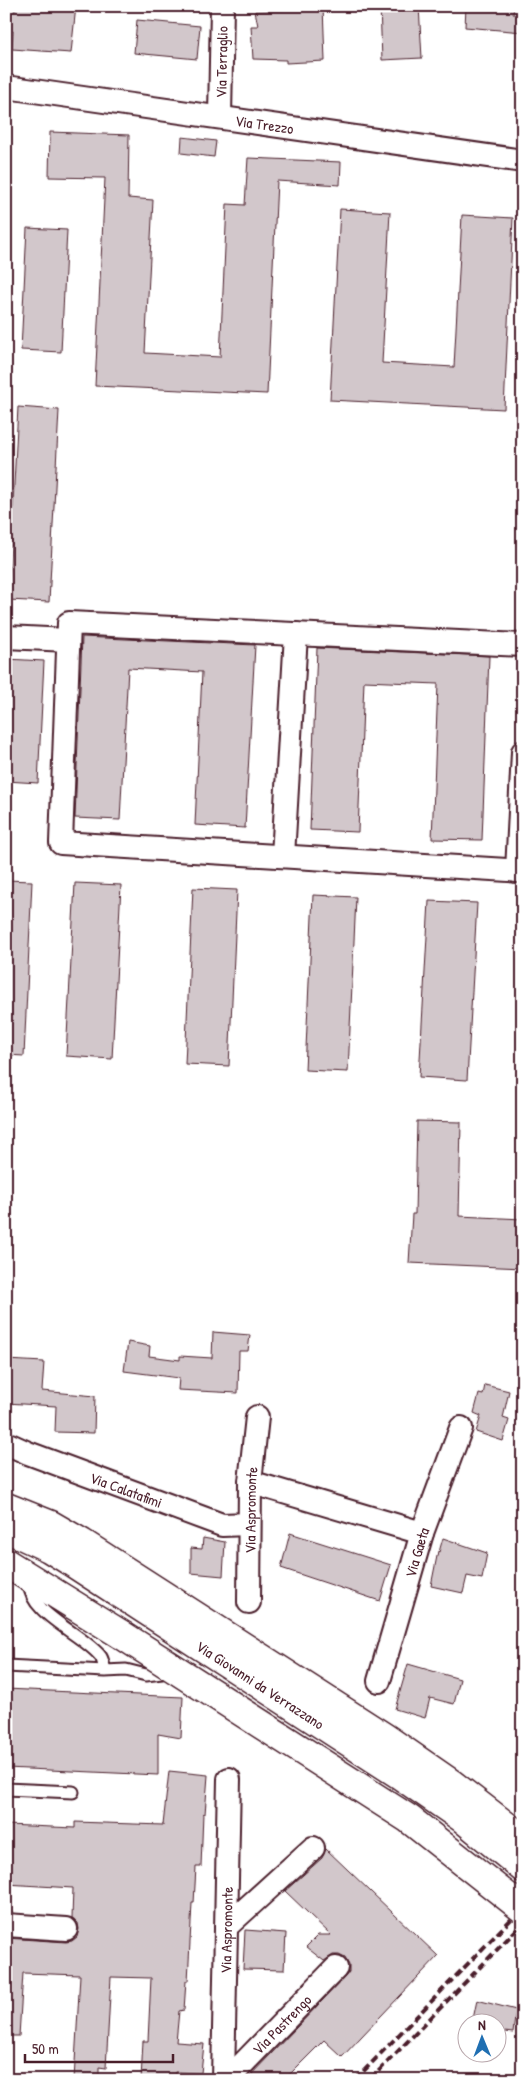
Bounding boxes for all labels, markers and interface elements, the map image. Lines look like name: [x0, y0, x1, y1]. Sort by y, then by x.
street label: Via Terraglio: [210, 26, 232, 98]
street label: Via Trezzo: [234, 109, 295, 139]
street label: Via Calatafimi: [87, 1466, 165, 1513]
street label: Via Aspromonte: [239, 1466, 262, 1553]
street label: Via Gaeta: [399, 1524, 434, 1580]
street label: Via Giovanni da Verrazzano: [192, 1635, 328, 1734]
street label: Via Aspromonte: [215, 1886, 237, 1974]
street label: Via Pastrengo: [247, 1989, 316, 2059]
north arrow: [456, 2014, 506, 2064]
text: N: [478, 2015, 486, 2034]
scale bar: [25, 2031, 172, 2063]
text: 50 m: [32, 2038, 59, 2059]

